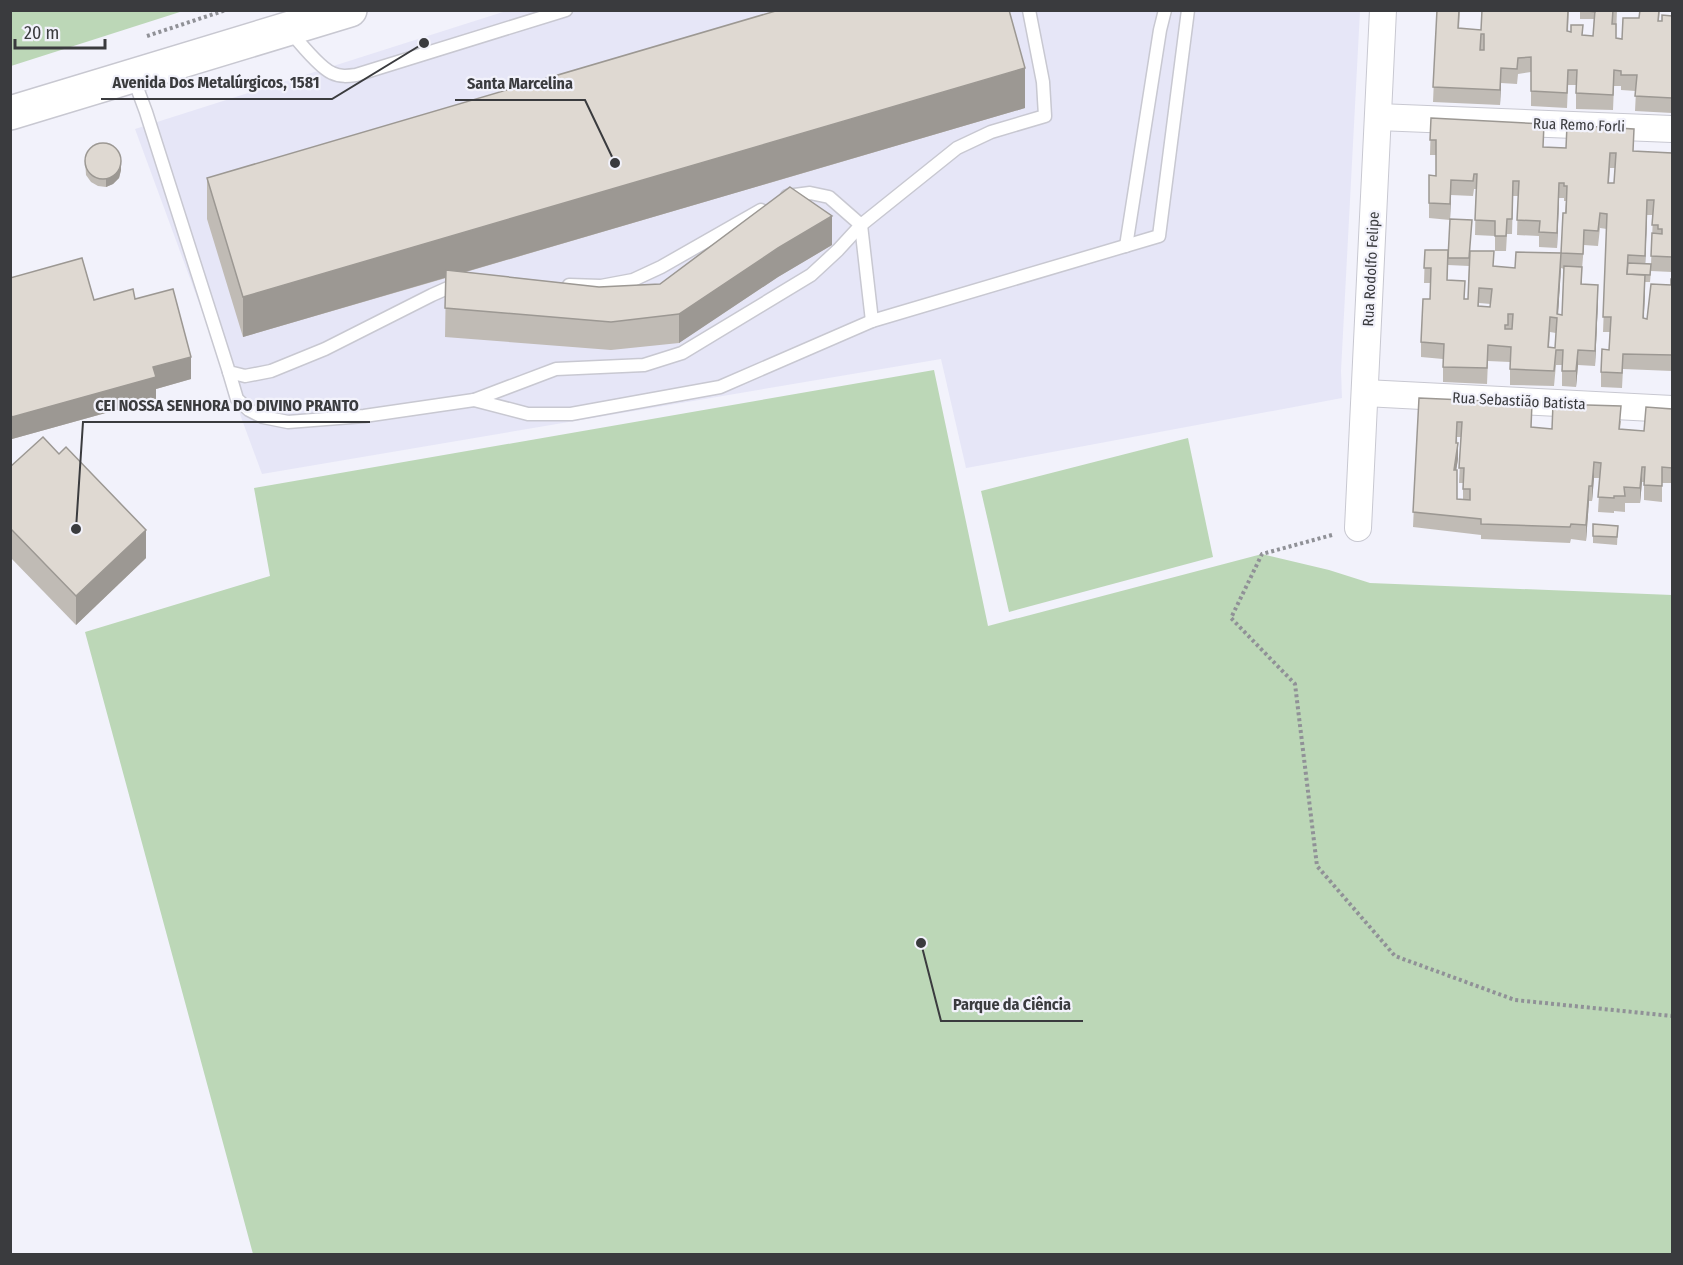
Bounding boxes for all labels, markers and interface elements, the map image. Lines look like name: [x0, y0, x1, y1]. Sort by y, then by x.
scale bar: [15, 12, 105, 50]
text: 20 m: [24, 22, 59, 44]
callout: Avenida Dos Metalúrgicos, 1581: [101, 65, 332, 99]
callout: Santa Marcelina: [455, 66, 585, 100]
text: Avenida Dos Metalúrgicos, 1581: [111, 73, 320, 92]
text: Santa Marcelina: [467, 74, 573, 93]
street label: Rua Remo Forli: [1533, 114, 1625, 136]
street label: Rua Rodolfo Felipe: [1359, 211, 1383, 327]
callout: CEI NOSSA SENHORA DO DIVINO PRANTO: [83, 388, 370, 422]
street label: Rua Sebastião Batista: [1452, 389, 1586, 413]
text: CEI NOSSA SENHORA DO DIVINO PRANTO: [95, 396, 359, 415]
callout: Parque da Ciência: [941, 987, 1083, 1021]
text: Parque da Ciência: [953, 995, 1071, 1014]

